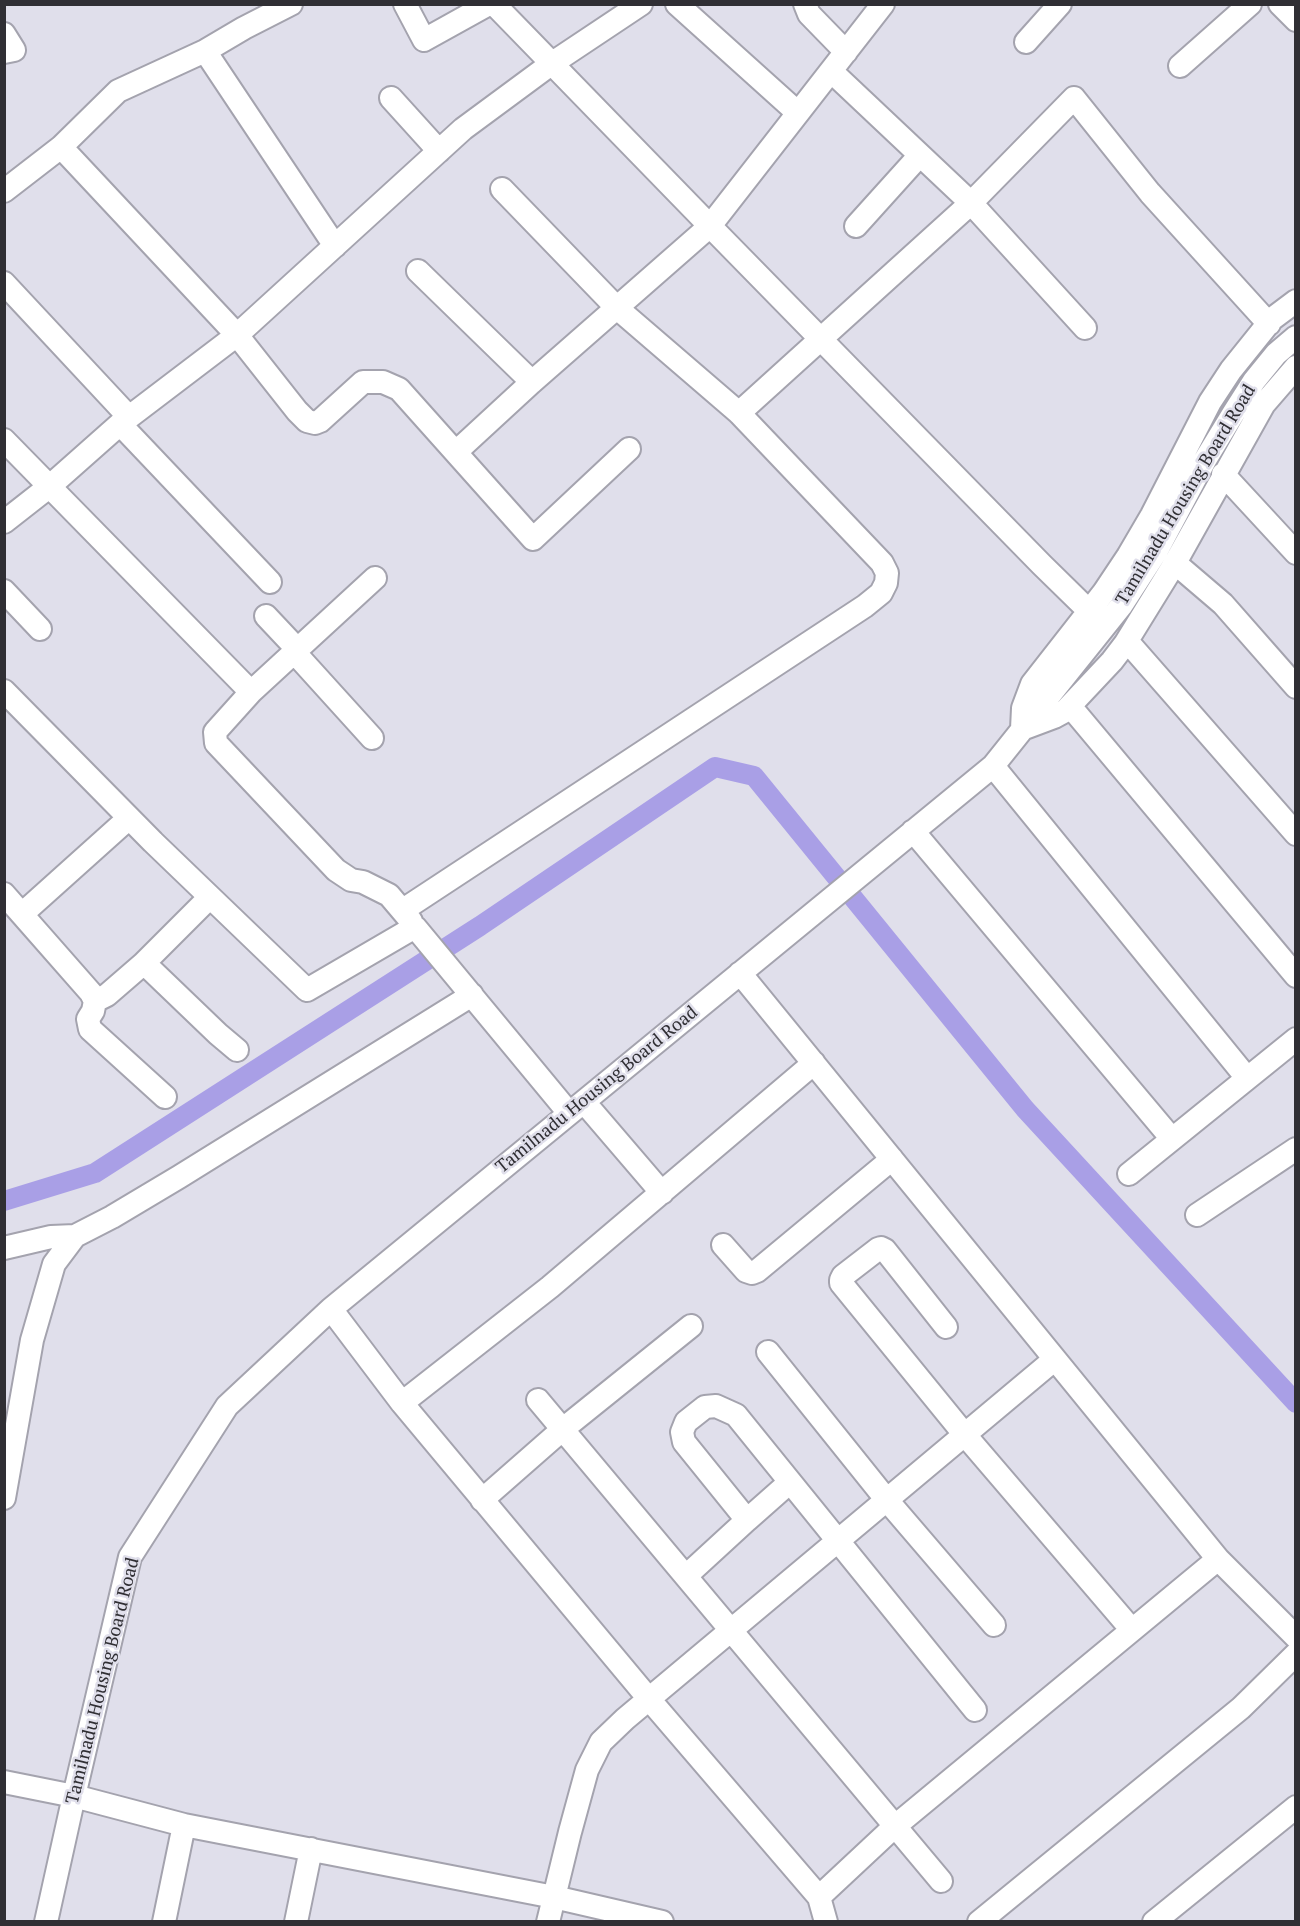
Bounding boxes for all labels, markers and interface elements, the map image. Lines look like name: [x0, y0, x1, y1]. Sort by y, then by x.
street label: Tamilnadu Housing Board Road: [1112, 381, 1260, 609]
street label: Tamilnadu Housing Board Road: [492, 1002, 702, 1178]
street label: Tamilnadu Housing Board Road: [62, 1556, 144, 1806]

